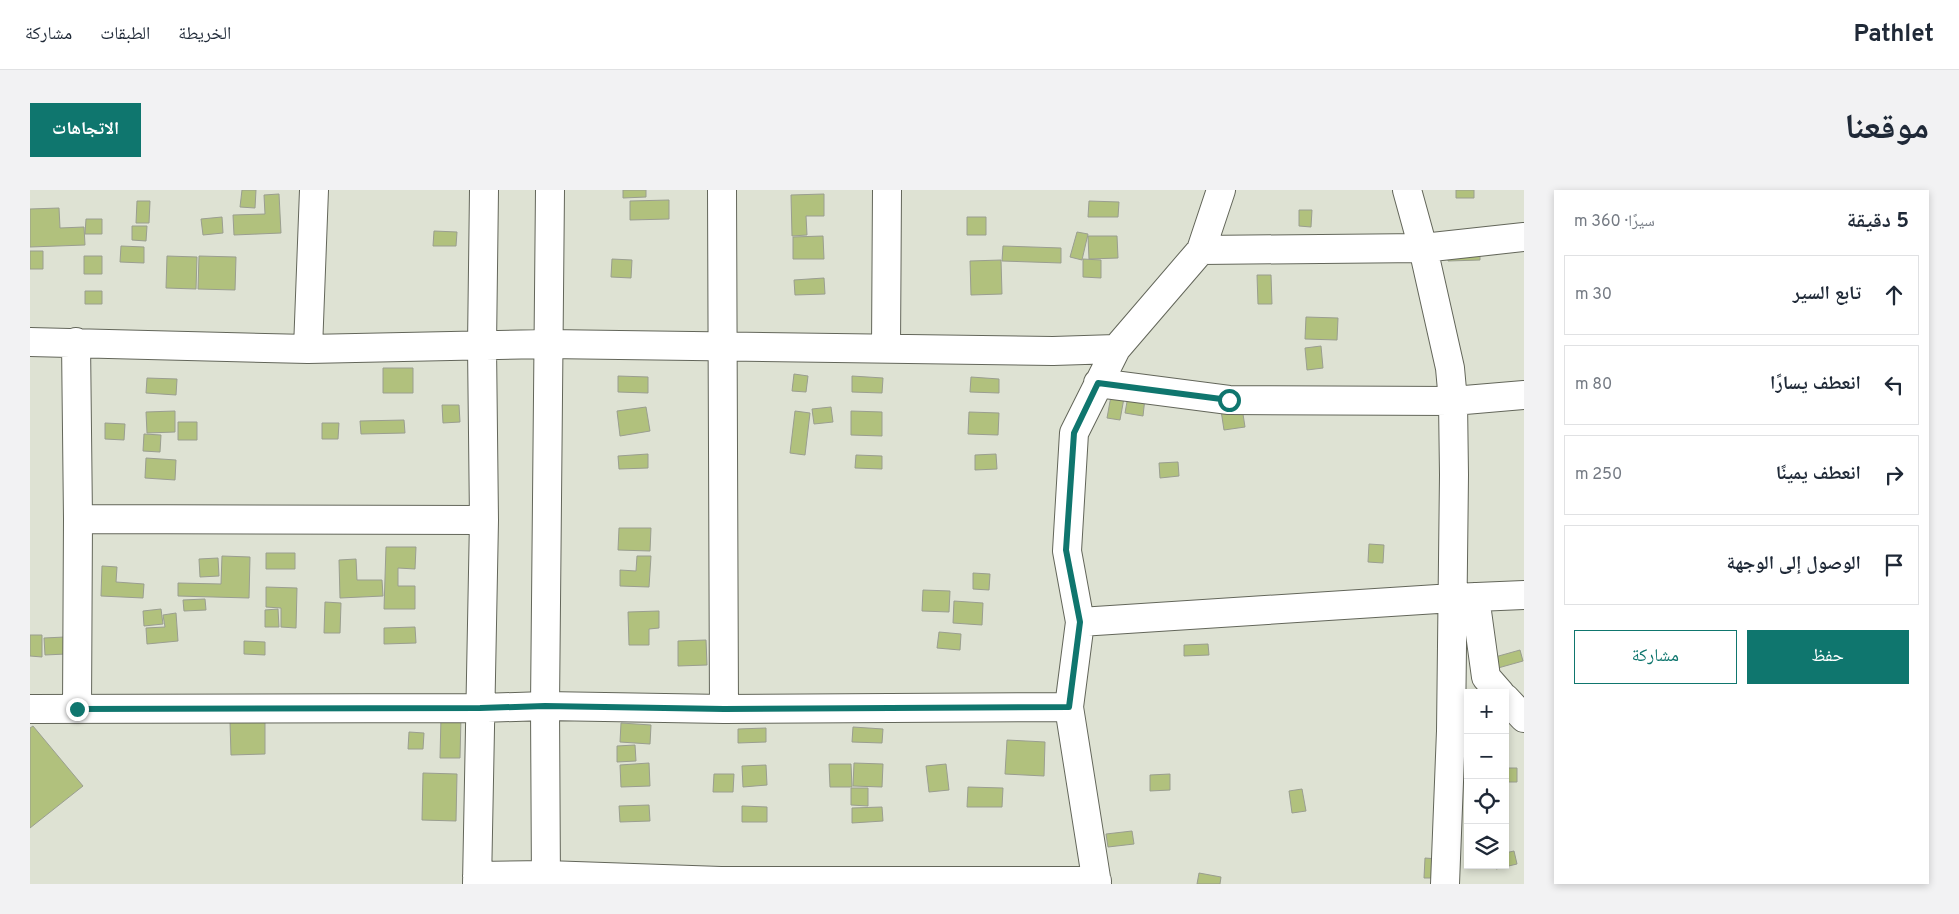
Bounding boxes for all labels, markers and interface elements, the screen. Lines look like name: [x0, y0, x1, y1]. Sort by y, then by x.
text: Pathlet: [1853, 20, 1934, 50]
text: مشاركة: [25, 23, 72, 46]
text: الطبقات: [100, 23, 150, 46]
text: الخريطة: [178, 23, 231, 46]
button: الاتجاهات: [30, 103, 141, 157]
text: موقعنا: [1844, 107, 1929, 151]
text: 5 دقيقة: [1847, 208, 1909, 235]
text: سيرًا · 360 m: [1574, 212, 1655, 232]
icon: ahead: [1880, 281, 1908, 309]
text: تابع السير: [1793, 282, 1861, 306]
text: 30 m: [1575, 285, 1612, 305]
icon: left: [1880, 371, 1908, 399]
text: انعطف يسارًا: [1770, 372, 1861, 396]
text: 80 m: [1575, 375, 1612, 395]
route start: [1218, 389, 1241, 412]
icon: right: [1880, 461, 1908, 489]
text: انعطف يمينًا: [1776, 462, 1861, 486]
text: 250 m: [1575, 465, 1622, 485]
icon: arrive: [1880, 551, 1908, 579]
text: الوصول إلى الوجهة: [1727, 552, 1861, 576]
button: مشاركة: [1574, 630, 1737, 684]
button: حفظ: [1747, 630, 1909, 684]
map controls: [1464, 689, 1509, 869]
button: +: [1464, 689, 1509, 734]
route end: [66, 698, 89, 721]
button: −: [1464, 734, 1509, 779]
button: locate: [1464, 779, 1509, 824]
button: layers: [1464, 824, 1509, 869]

